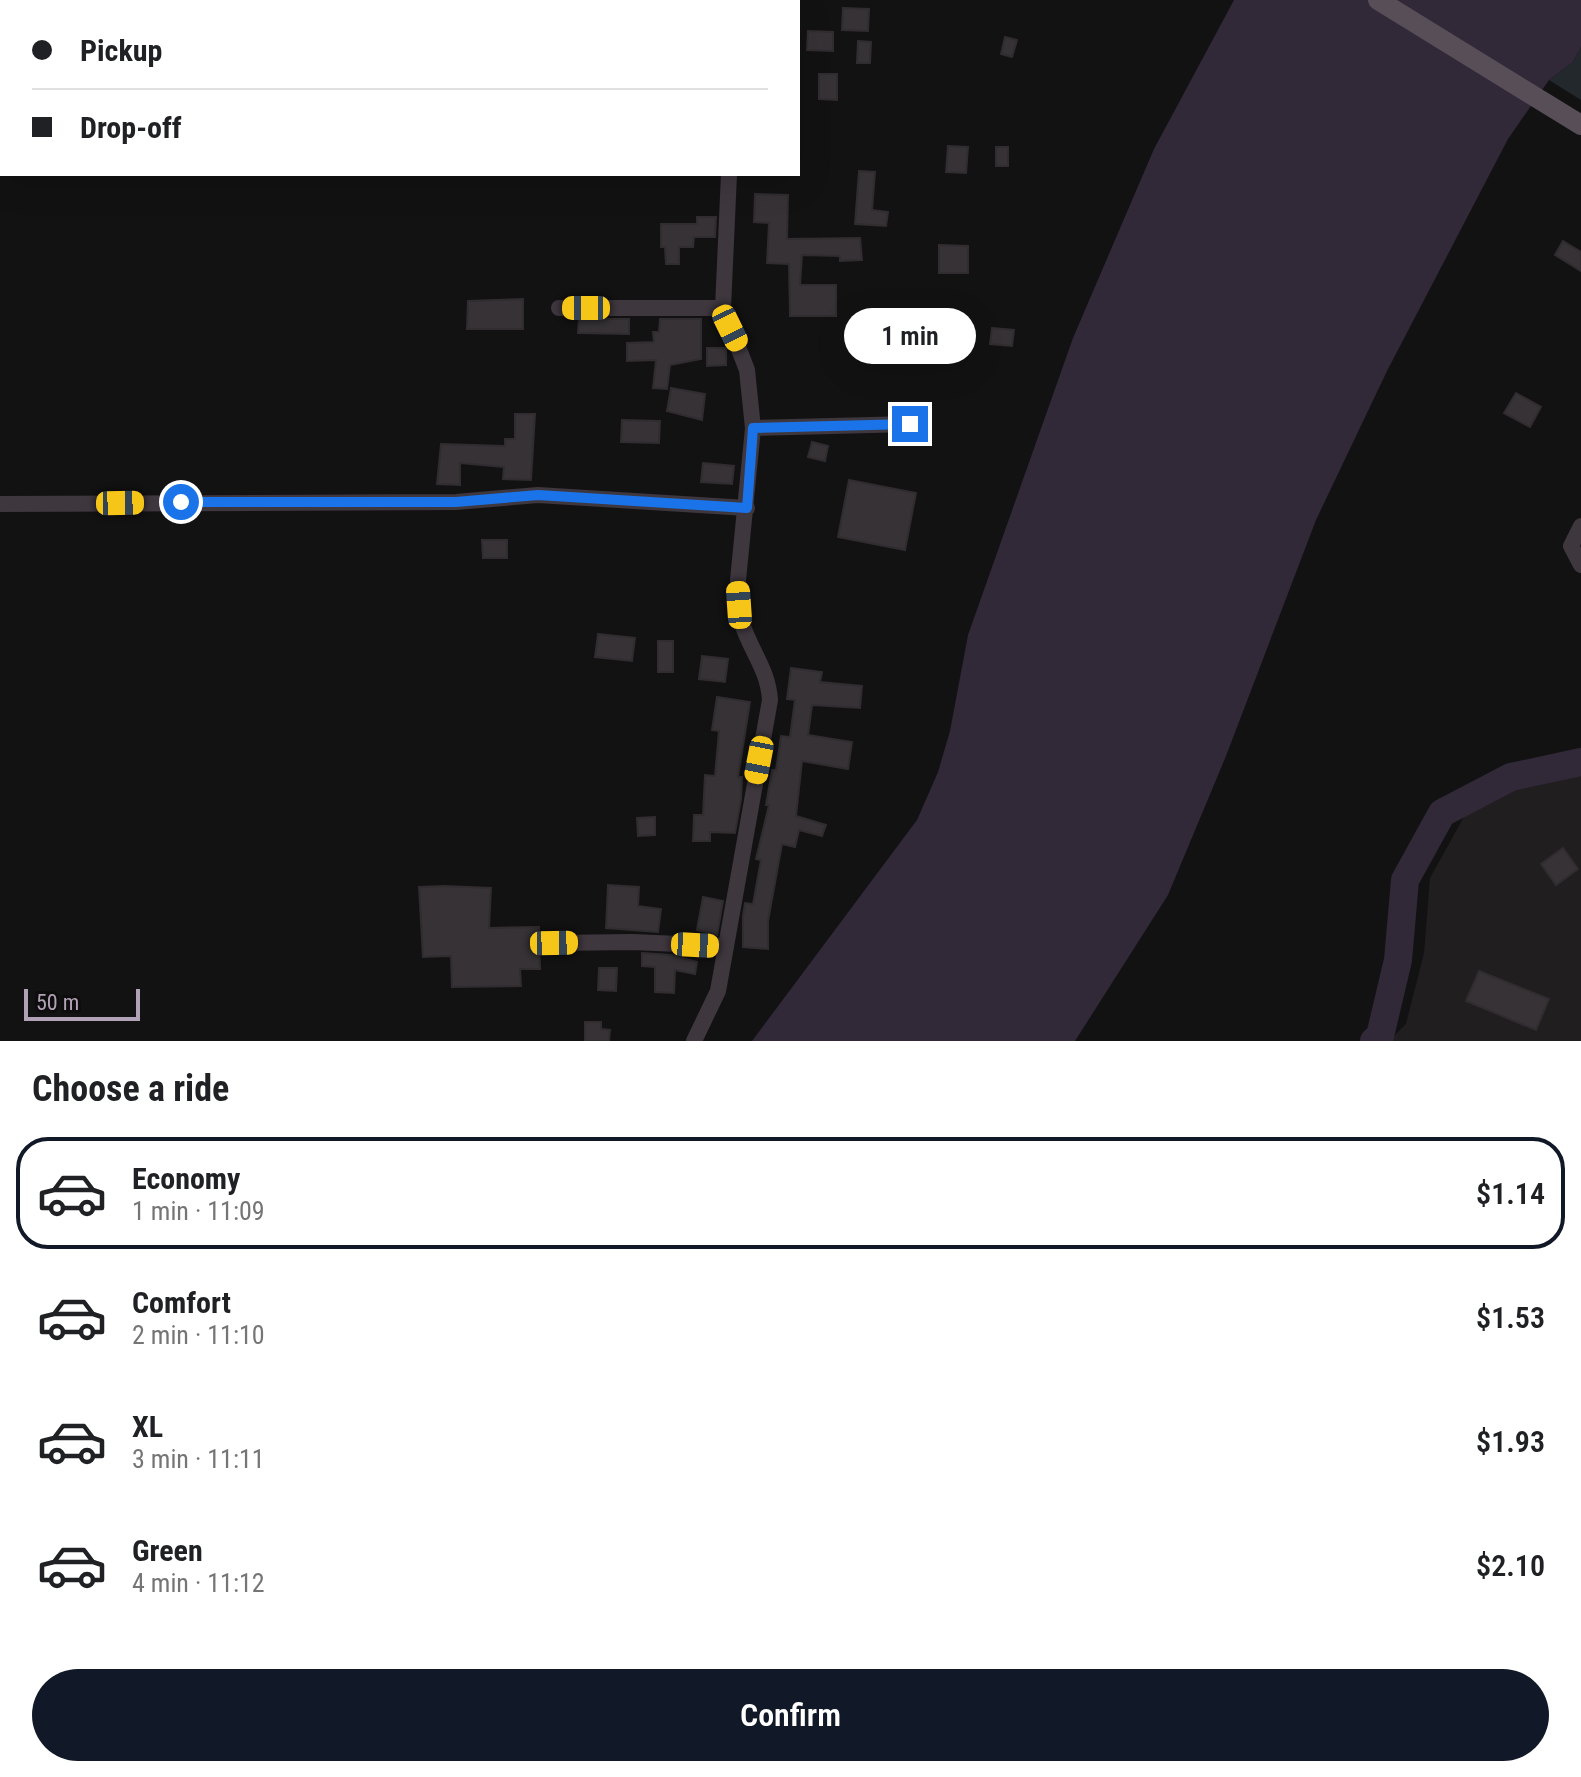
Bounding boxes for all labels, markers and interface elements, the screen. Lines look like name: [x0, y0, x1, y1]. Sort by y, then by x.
text: Pickup: [80, 33, 162, 68]
text: Drop-off: [80, 110, 182, 145]
car: [562, 296, 610, 320]
car: [709, 301, 751, 355]
callout: 1 min: [844, 308, 976, 364]
text: 1 min: [881, 321, 939, 351]
route end: [892, 406, 928, 442]
route start: [163, 484, 199, 520]
car: [96, 491, 144, 515]
car: [725, 580, 753, 630]
car: [743, 734, 775, 786]
car: [530, 931, 578, 955]
car: [670, 932, 720, 958]
scale bar: [24, 985, 140, 1021]
text: 50 m: [36, 990, 79, 1015]
text: Choose a ride: [32, 1068, 229, 1110]
icon: car: [36, 1157, 108, 1229]
text: Economy: [132, 1161, 240, 1196]
text: $1.14: [1476, 1176, 1545, 1211]
text: 1 min · 11:09: [132, 1196, 265, 1226]
icon: car: [36, 1281, 108, 1353]
text: Comfort: [132, 1285, 231, 1320]
text: $1.53: [1476, 1300, 1545, 1335]
text: 2 min · 11:10: [132, 1320, 265, 1350]
icon: car: [36, 1405, 108, 1477]
text: XL: [132, 1409, 163, 1444]
text: $1.93: [1476, 1424, 1545, 1459]
text: 3 min · 11:11: [132, 1444, 265, 1474]
icon: car: [36, 1529, 108, 1601]
text: Green: [132, 1533, 203, 1568]
text: $2.10: [1476, 1548, 1545, 1583]
text: 4 min · 11:12: [132, 1568, 265, 1598]
button: Confirm: [32, 1669, 1549, 1761]

